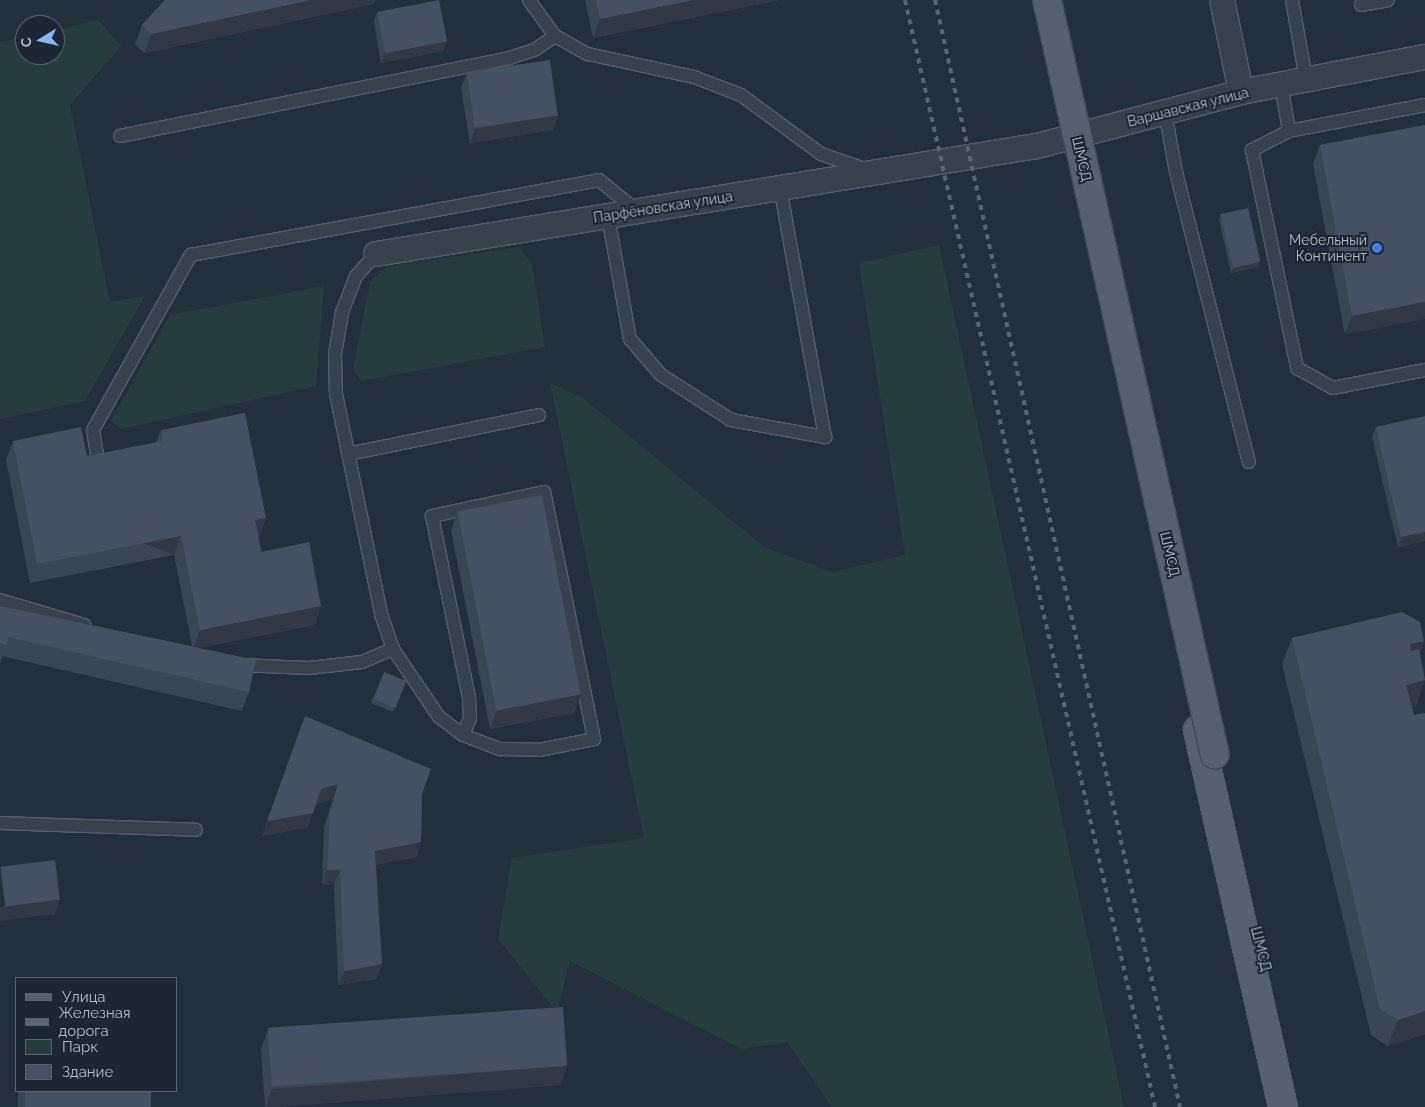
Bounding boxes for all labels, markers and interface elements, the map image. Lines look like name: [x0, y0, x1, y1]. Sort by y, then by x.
north arrow: [15, 15, 65, 65]
text: С: [18, 36, 35, 48]
street label: Варшавская улица: [1125, 84, 1251, 130]
street label: ШМСД: [1069, 135, 1095, 183]
street label: Парфёновская улица: [592, 188, 734, 226]
place label: Мебельный Континент: [1289, 232, 1367, 264]
marker: Мебельный Континент: [1371, 242, 1383, 254]
street label: ШМСД: [1157, 530, 1183, 578]
street label: ШМСД: [1247, 925, 1275, 973]
legend: [15, 977, 178, 1092]
text: Улица: [62, 988, 106, 1006]
text: Железная дорога: [59, 1004, 131, 1040]
text: Парк: [62, 1038, 98, 1056]
text: Здание: [62, 1063, 113, 1081]

